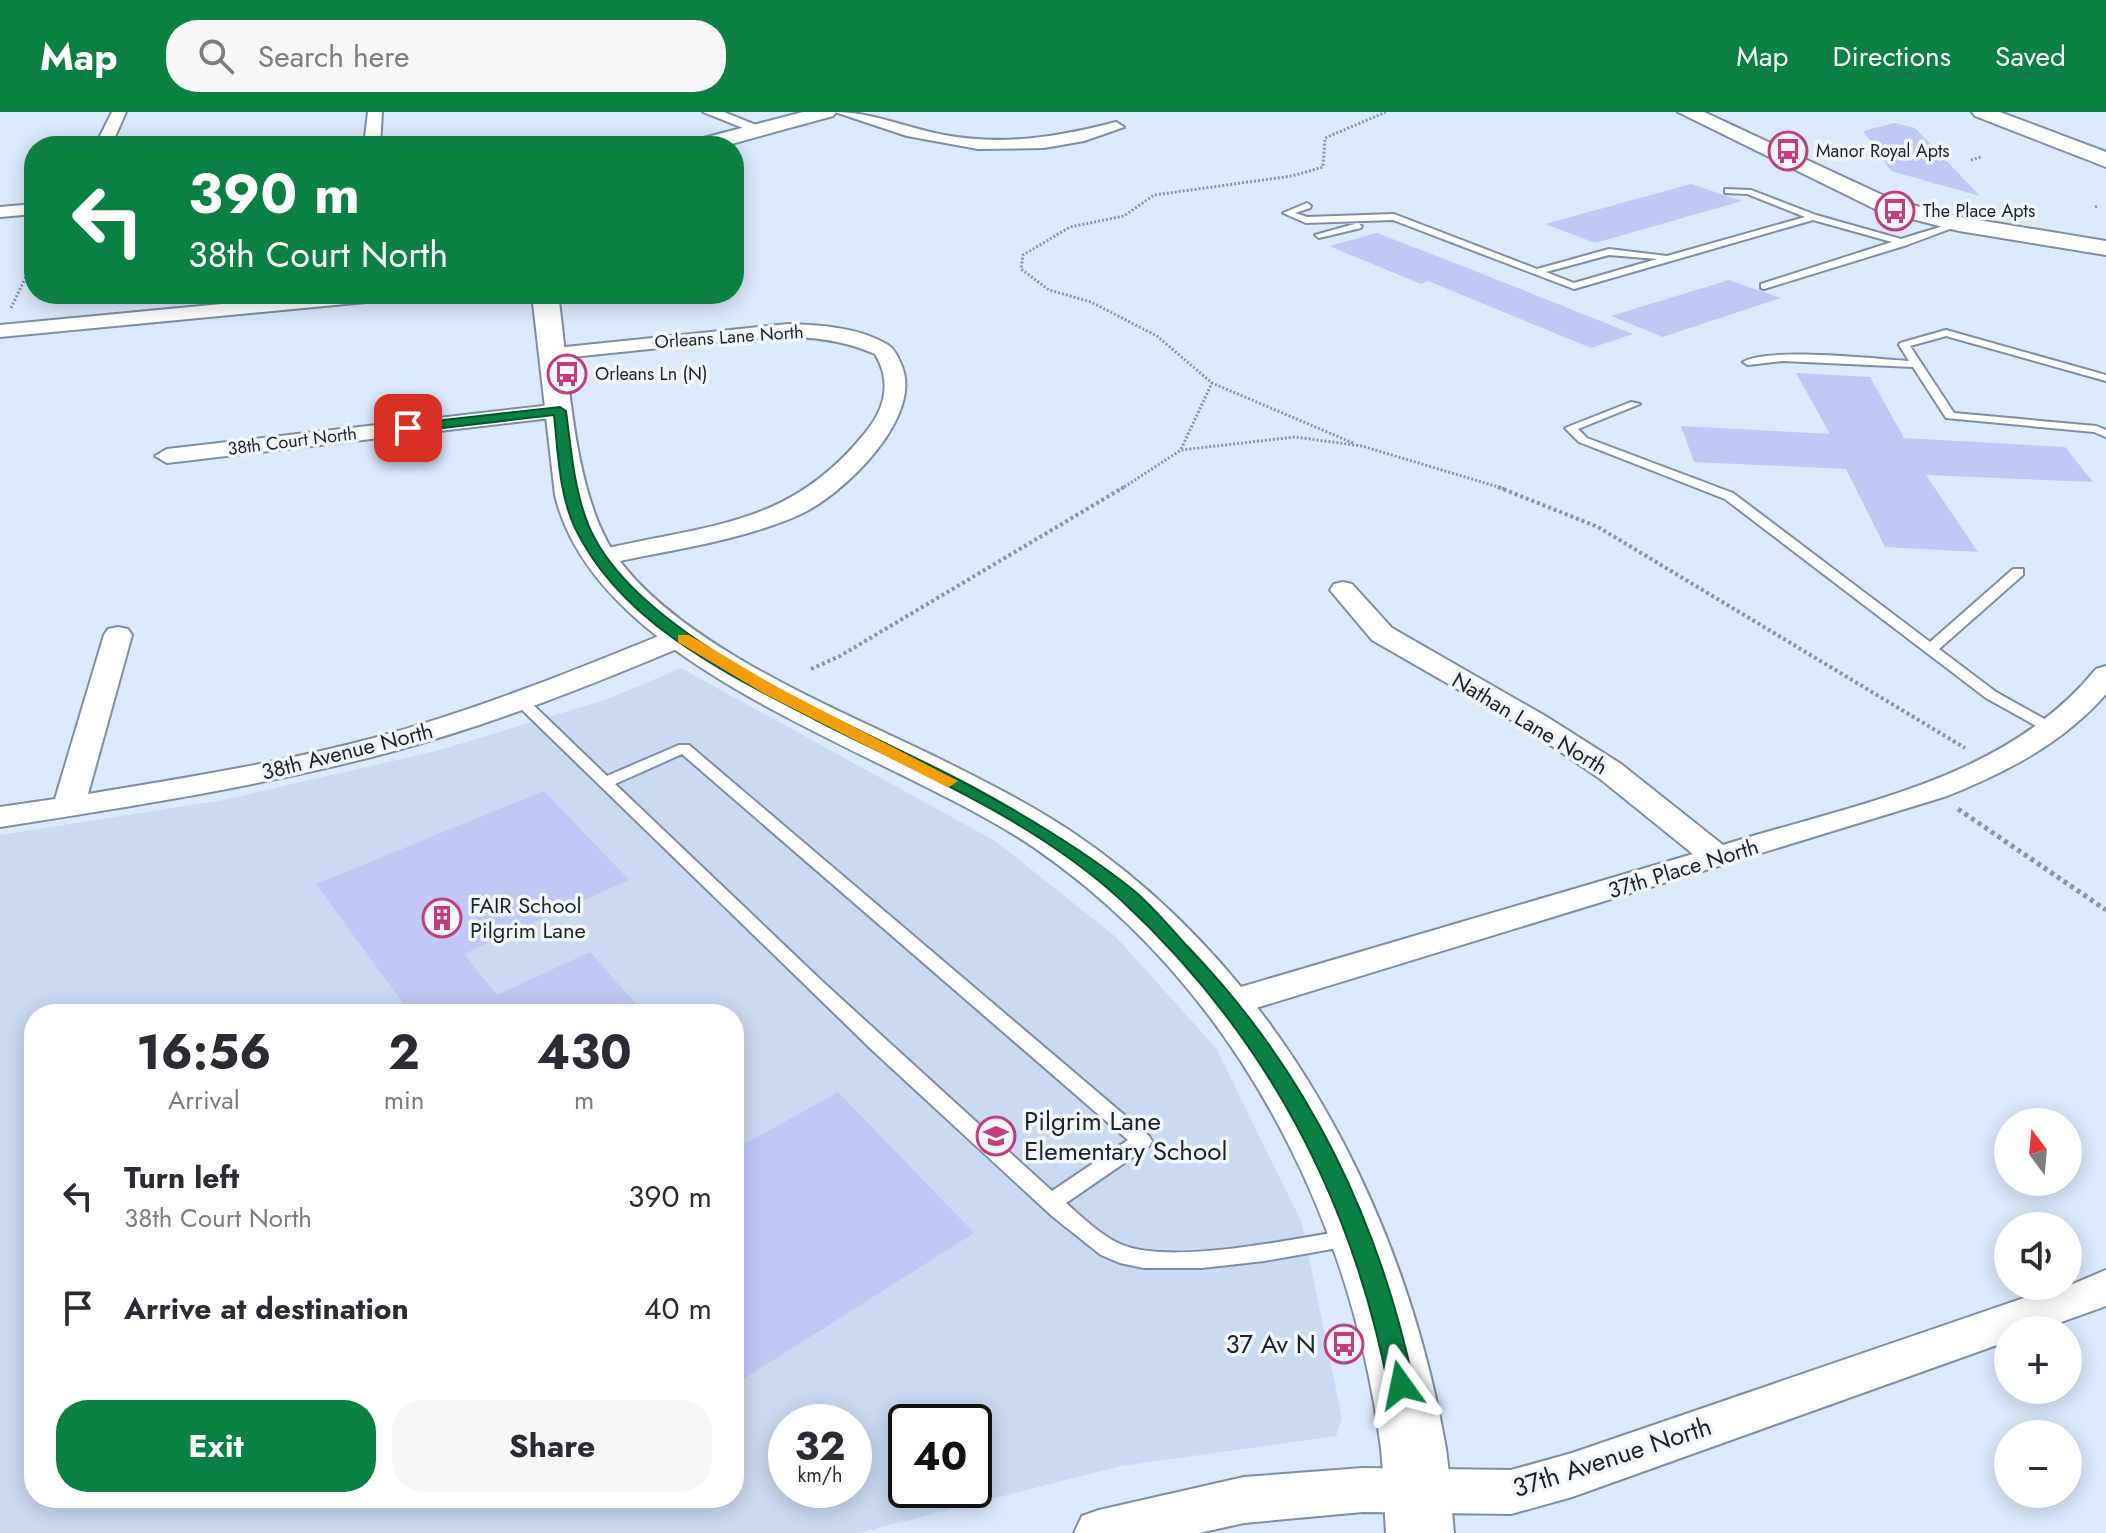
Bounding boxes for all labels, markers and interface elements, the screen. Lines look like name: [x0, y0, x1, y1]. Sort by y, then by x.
search box: [166, 20, 726, 92]
text: Map: [40, 29, 118, 84]
icon: search: [194, 34, 238, 78]
text: Search here: [258, 35, 410, 78]
text: Map: [1736, 36, 1788, 77]
text: Directions: [1832, 36, 1951, 77]
text: Saved: [1995, 36, 2066, 77]
bus stop icon: Manor Royal Apts: [1767, 130, 1809, 172]
place label: Manor Royal Apts: [1816, 138, 1950, 164]
text: 390 m: [188, 153, 360, 234]
icon: left: [56, 168, 160, 272]
bus stop icon: The Place Apts: [1874, 190, 1916, 232]
place label: The Place Apts: [1923, 198, 2035, 224]
text: 38th Court North: [188, 228, 448, 280]
street label: Orleans Lane North: [654, 319, 804, 355]
bus stop icon: Orleans Ln (N): [546, 353, 588, 395]
place label: Orleans Ln (N): [595, 361, 708, 387]
pin: [374, 394, 442, 462]
icon: arrive: [386, 406, 430, 450]
street label: 38th Court North: [226, 420, 358, 462]
street label: Nathan Lane North: [1446, 664, 1614, 782]
street label: 38th Avenue North: [258, 714, 436, 788]
street label: 37th Place North: [1604, 830, 1762, 906]
place label: FAIR School Pilgrim Lane: [470, 889, 586, 946]
building icon: FAIR School Pilgrim Lane: [421, 897, 463, 939]
text: 16:56: [136, 1018, 271, 1087]
text: 2: [388, 1018, 420, 1087]
text: 430: [537, 1018, 632, 1087]
text: Arrival: [168, 1081, 240, 1119]
text: min: [384, 1081, 424, 1119]
text: m: [574, 1081, 594, 1119]
place label: Pilgrim Lane Elementary School: [1024, 1102, 1227, 1170]
north arrow: [1994, 1108, 2082, 1196]
map controls: [1994, 1108, 2082, 1508]
school or university icon: Pilgrim Lane Elementary School: [975, 1115, 1017, 1157]
text: Turn left: [124, 1156, 239, 1199]
icon: left: [56, 1174, 100, 1218]
text: 390 m: [628, 1175, 712, 1218]
text: 38th Court North: [124, 1199, 312, 1237]
button: sound: [1994, 1212, 2082, 1300]
icon: arrive: [56, 1286, 100, 1330]
text: Arrive at destination: [124, 1287, 409, 1330]
text: 40 m: [644, 1287, 712, 1330]
button: +: [1994, 1316, 2082, 1404]
bus stop icon: 37 Av N: [1323, 1323, 1365, 1365]
place label: 37 Av N: [1225, 1325, 1316, 1363]
position arrow: [1359, 1343, 1443, 1427]
button: Exit: [56, 1400, 376, 1492]
button: Share: [392, 1400, 712, 1492]
speed limit sign: 40: [888, 1404, 992, 1508]
street label: 37th Avenue North: [1508, 1407, 1716, 1507]
text: 32: [794, 1417, 846, 1475]
button: −: [1994, 1420, 2082, 1508]
text: km/h: [797, 1461, 843, 1490]

